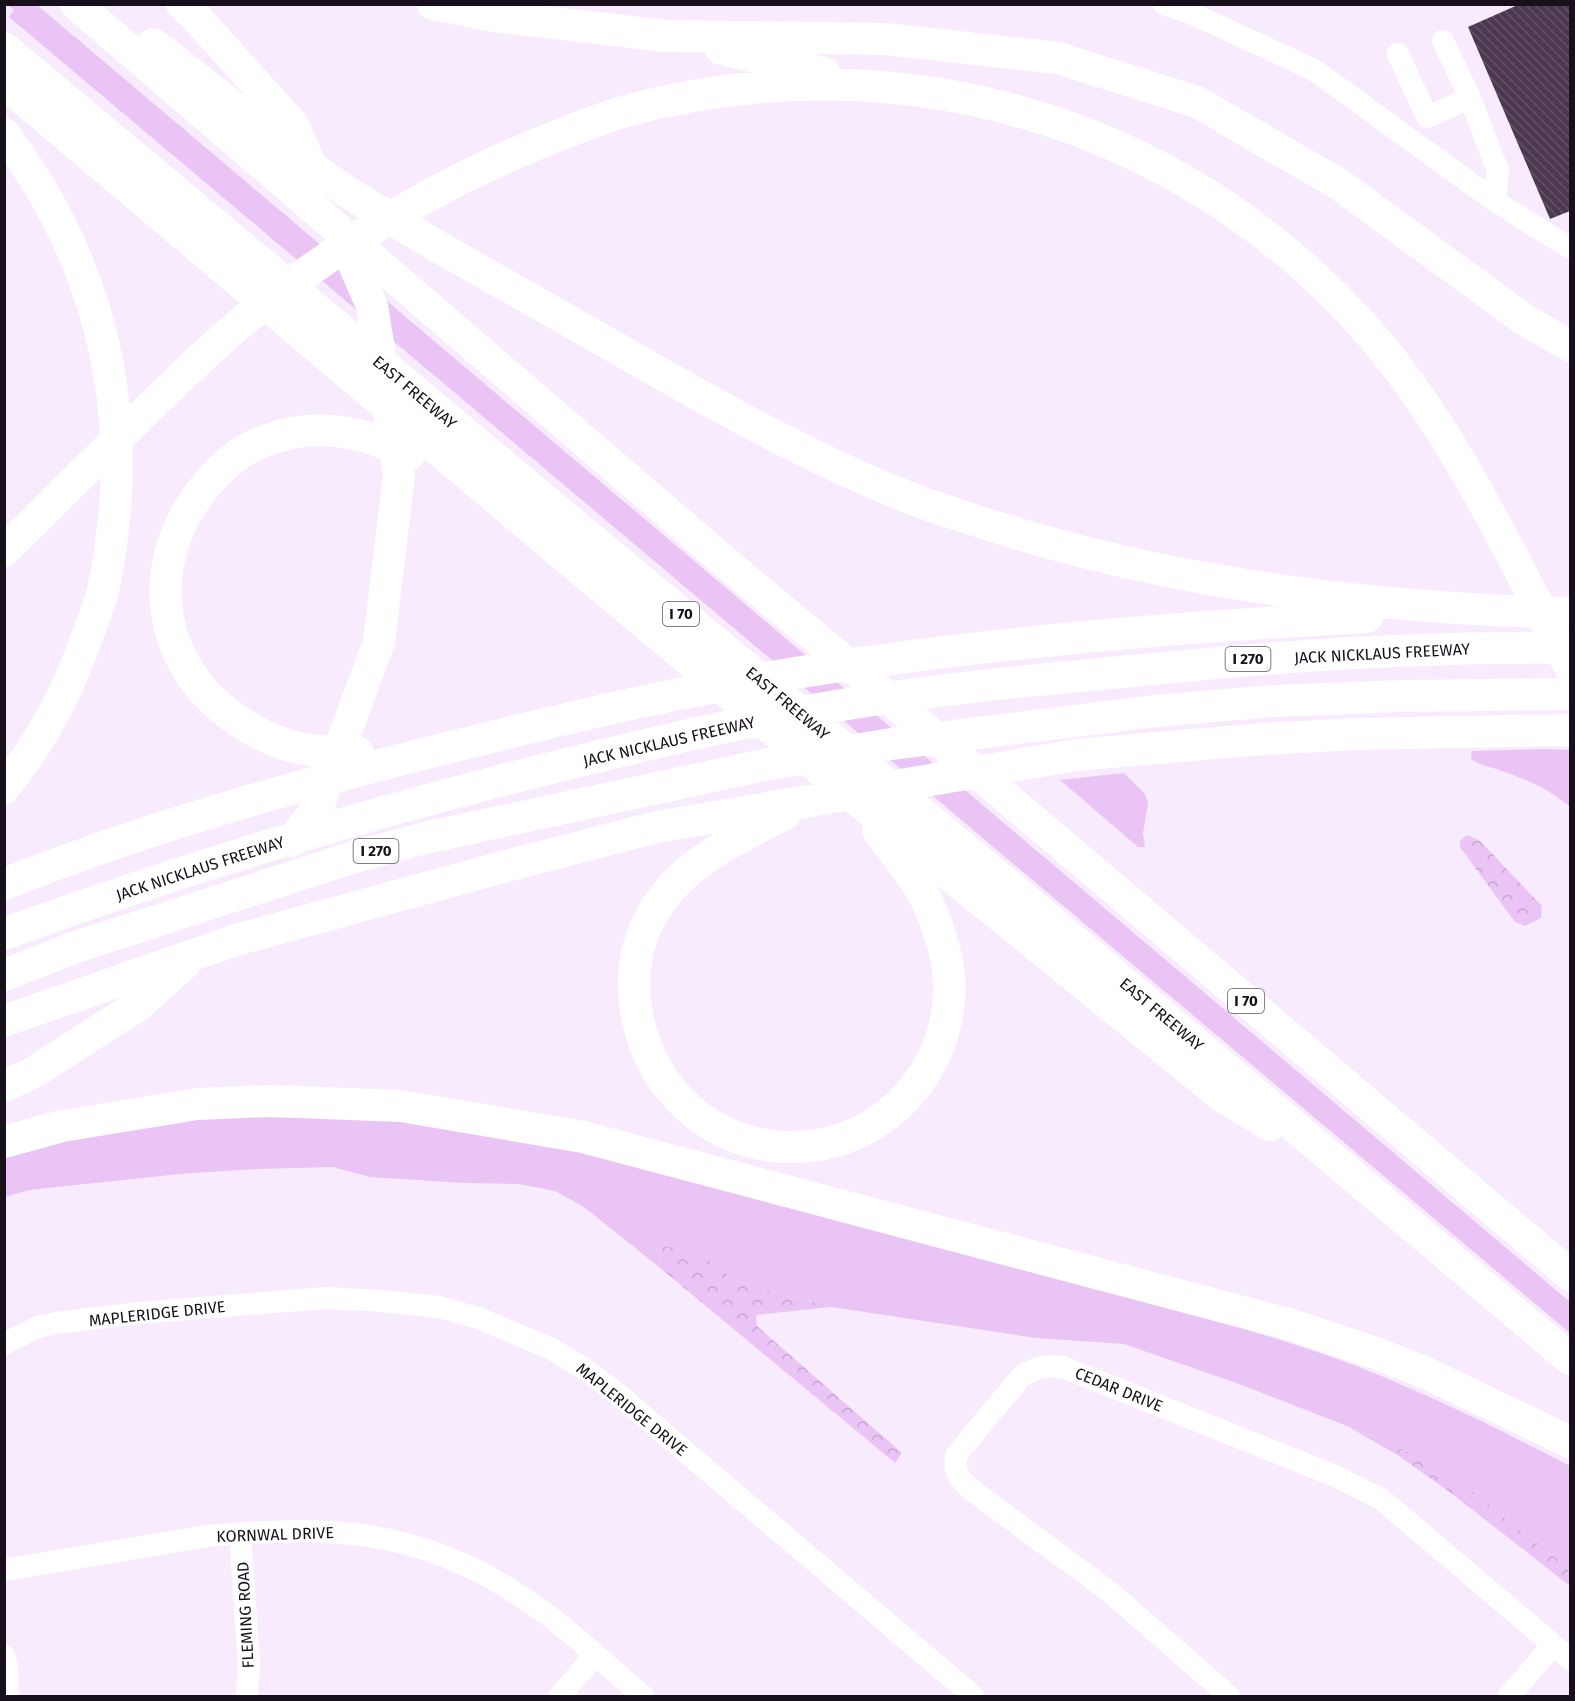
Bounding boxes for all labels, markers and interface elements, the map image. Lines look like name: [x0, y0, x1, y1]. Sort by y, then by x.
street label: EAST FREEWAY: [369, 352, 461, 433]
road number: I 70: [663, 602, 699, 626]
street label: JACK NICKLAUS FREEWAY: [1294, 639, 1471, 668]
road number: I 270: [1226, 647, 1270, 671]
street label: EAST FREEWAY: [742, 663, 834, 744]
street label: JACK NICKLAUS FREEWAY: [581, 712, 757, 771]
street label: JACK NICKLAUS FREEWAY: [114, 832, 287, 905]
road number: I 270: [354, 839, 398, 863]
street label: EAST FREEWAY: [1116, 974, 1208, 1055]
road number: I 70: [1228, 989, 1264, 1013]
street label: MAPLERIDGE DRIVE: [88, 1297, 226, 1330]
street label: MAPLERIDGE DRIVE: [572, 1359, 691, 1460]
street label: CEDAR DRIVE: [1072, 1363, 1165, 1416]
street label: KORNWAL DRIVE: [216, 1523, 334, 1546]
street label: FLEMING ROAD: [233, 1561, 258, 1669]

